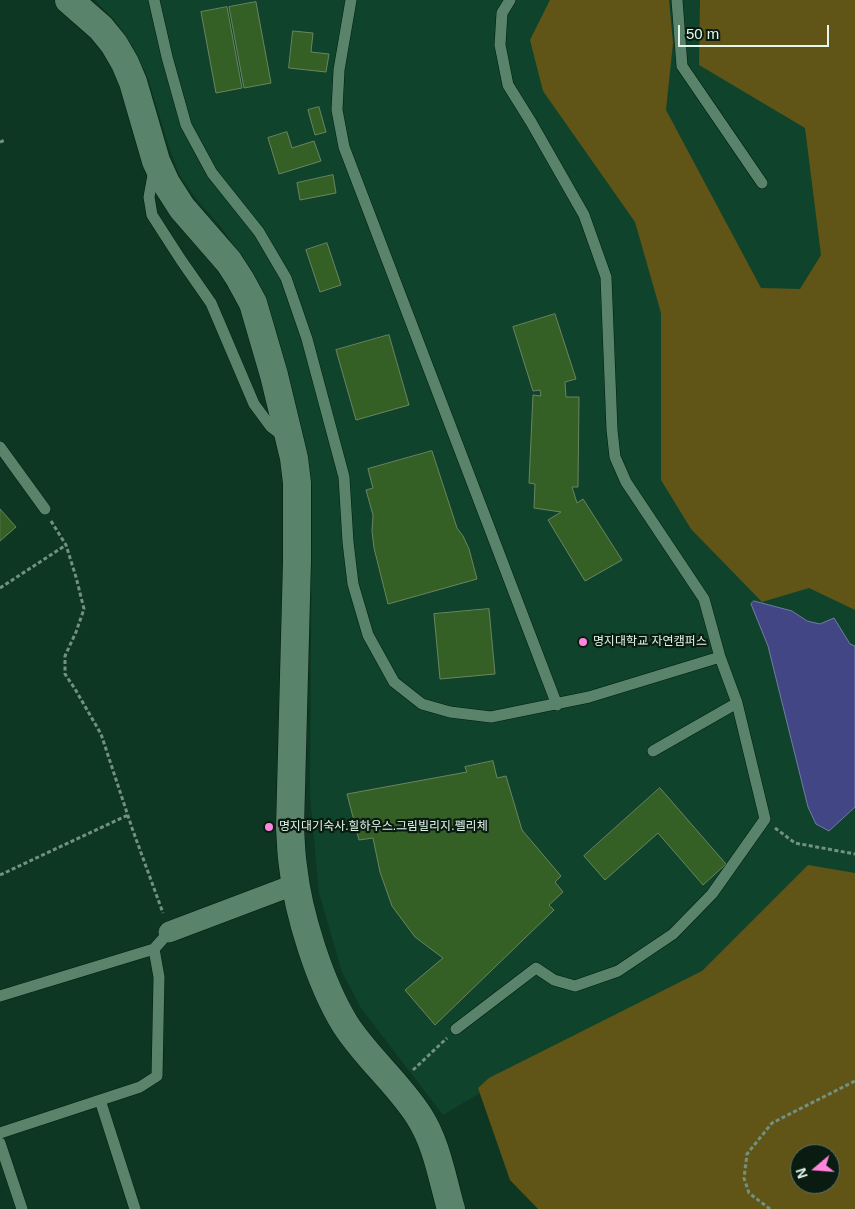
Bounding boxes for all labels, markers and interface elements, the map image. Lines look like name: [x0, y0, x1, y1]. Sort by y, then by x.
scale bar: [680, 15, 831, 47]
text: 50 m: [686, 25, 719, 42]
place label: 명지대학교 자연캠퍼스: [593, 635, 707, 649]
marker: 명지대학교 자연캠퍼스: [577, 636, 589, 648]
place label: 명지대기숙사.힐하우스.그림빌리지.펠리체: [279, 820, 488, 834]
marker: 명지대기숙사.힐하우스.그림빌리지.펠리체: [263, 821, 275, 833]
north arrow: [790, 1144, 840, 1194]
text: N: [793, 1166, 811, 1181]

